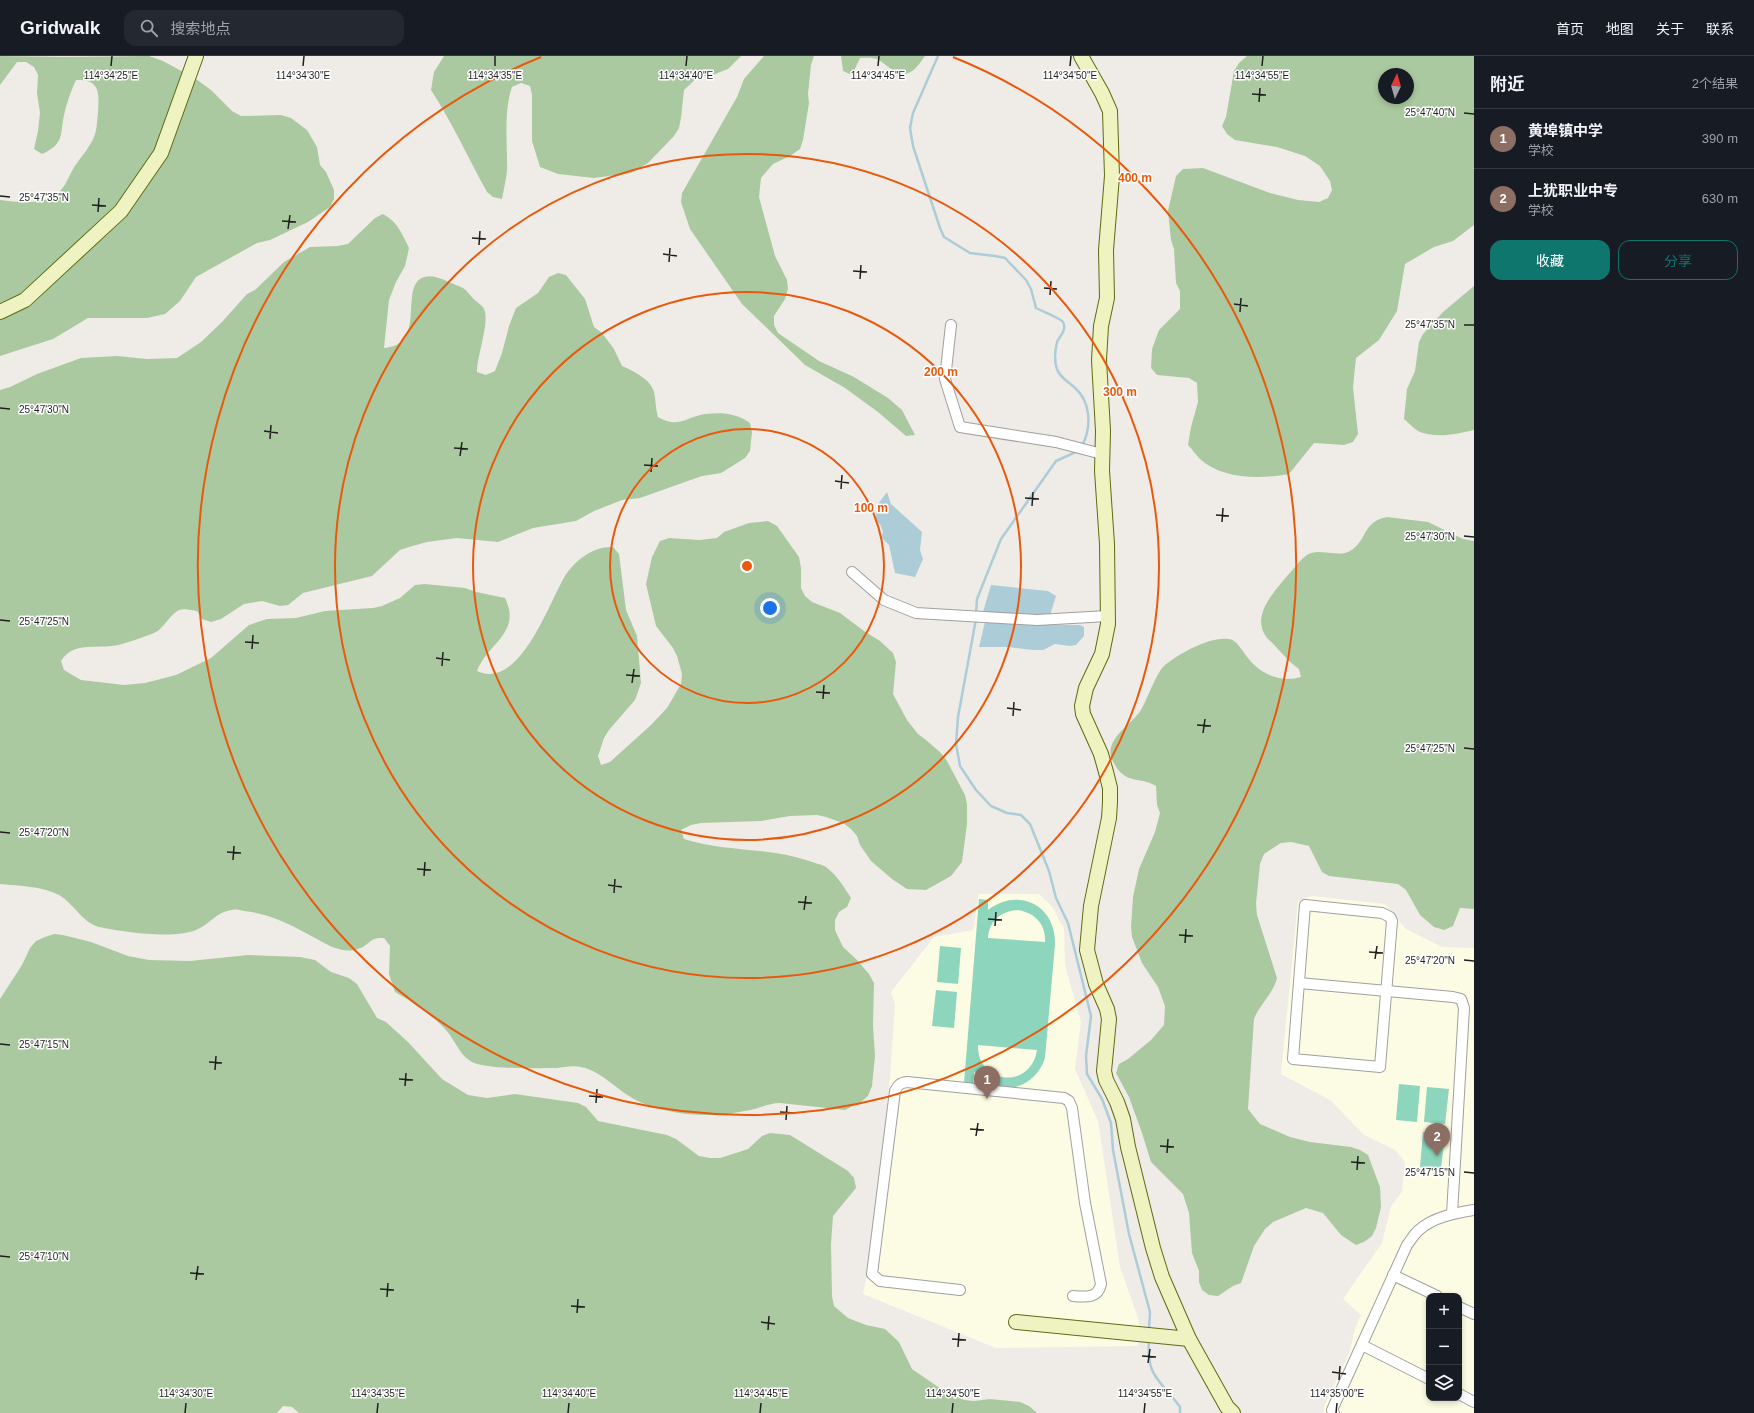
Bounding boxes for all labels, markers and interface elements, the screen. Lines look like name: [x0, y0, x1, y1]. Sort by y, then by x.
search box: [124, 10, 404, 46]
text: Gridwalk: [20, 17, 100, 38]
icon: search: [138, 17, 160, 39]
text: 搜索地点: [170, 20, 230, 37]
text: 首页: [1556, 21, 1584, 37]
text: 地图: [1606, 21, 1634, 37]
text: 关于: [1656, 21, 1684, 37]
text: 联系: [1706, 21, 1734, 37]
north arrow: [1378, 68, 1414, 104]
text: 114°34'25"E: [84, 70, 138, 81]
text: 114°34'30"E: [276, 70, 330, 81]
text: 114°34'35"E: [468, 70, 522, 81]
text: 114°34'40"E: [659, 70, 713, 81]
text: 114°34'45"E: [851, 70, 905, 81]
text: 114°34'50"E: [1043, 70, 1097, 81]
text: 114°34'55"E: [1235, 70, 1289, 81]
text: 附近: [1490, 75, 1524, 94]
text: 2个结果: [1692, 76, 1738, 91]
text: 25°47'40"N: [1405, 107, 1455, 118]
text: 黄埠镇中学: [1528, 122, 1603, 139]
text: 1: [1499, 131, 1507, 146]
text: 390 m: [1702, 131, 1738, 146]
text: 学校: [1528, 143, 1554, 158]
text: 400 m: [1118, 171, 1152, 185]
text: 上犹职业中专: [1528, 182, 1618, 199]
text: 2: [1499, 191, 1507, 206]
text: 630 m: [1702, 191, 1738, 206]
text: 25°47'35"N: [19, 192, 69, 203]
text: 学校: [1528, 203, 1554, 218]
button: 收藏: [1490, 240, 1610, 280]
button: 分享: [1618, 240, 1738, 280]
text: 25°47'35"N: [1405, 319, 1455, 330]
text: 200 m: [924, 365, 958, 379]
text: 300 m: [1103, 385, 1137, 399]
text: 25°47'30"N: [19, 404, 69, 415]
text: 100 m: [854, 501, 888, 515]
text: 25°47'30"N: [1405, 531, 1455, 542]
centre of rings: [740, 559, 754, 573]
your location: [760, 598, 780, 618]
text: 25°47'25"N: [19, 616, 69, 627]
text: 25°47'25"N: [1405, 743, 1455, 754]
text: 25°47'20"N: [19, 827, 69, 838]
text: 25°47'20"N: [1405, 955, 1455, 966]
text: 25°47'15"N: [19, 1039, 69, 1050]
pin: 1: [974, 1066, 1000, 1099]
pin: 2: [1424, 1123, 1450, 1156]
text: 25°47'15"N: [1405, 1167, 1455, 1178]
text: 25°47'10"N: [19, 1251, 69, 1262]
map controls: [1426, 1293, 1462, 1401]
button: +: [1426, 1293, 1462, 1329]
button: −: [1426, 1329, 1462, 1365]
button: layers: [1426, 1365, 1462, 1401]
text: 114°34'30"E: [159, 1388, 213, 1399]
text: 114°34'35"E: [351, 1388, 405, 1399]
text: 114°34'40"E: [542, 1388, 596, 1399]
text: 114°34'45"E: [734, 1388, 788, 1399]
text: 114°34'50"E: [926, 1388, 980, 1399]
text: 114°34'55"E: [1118, 1388, 1172, 1399]
text: 114°35'00"E: [1310, 1388, 1364, 1399]

